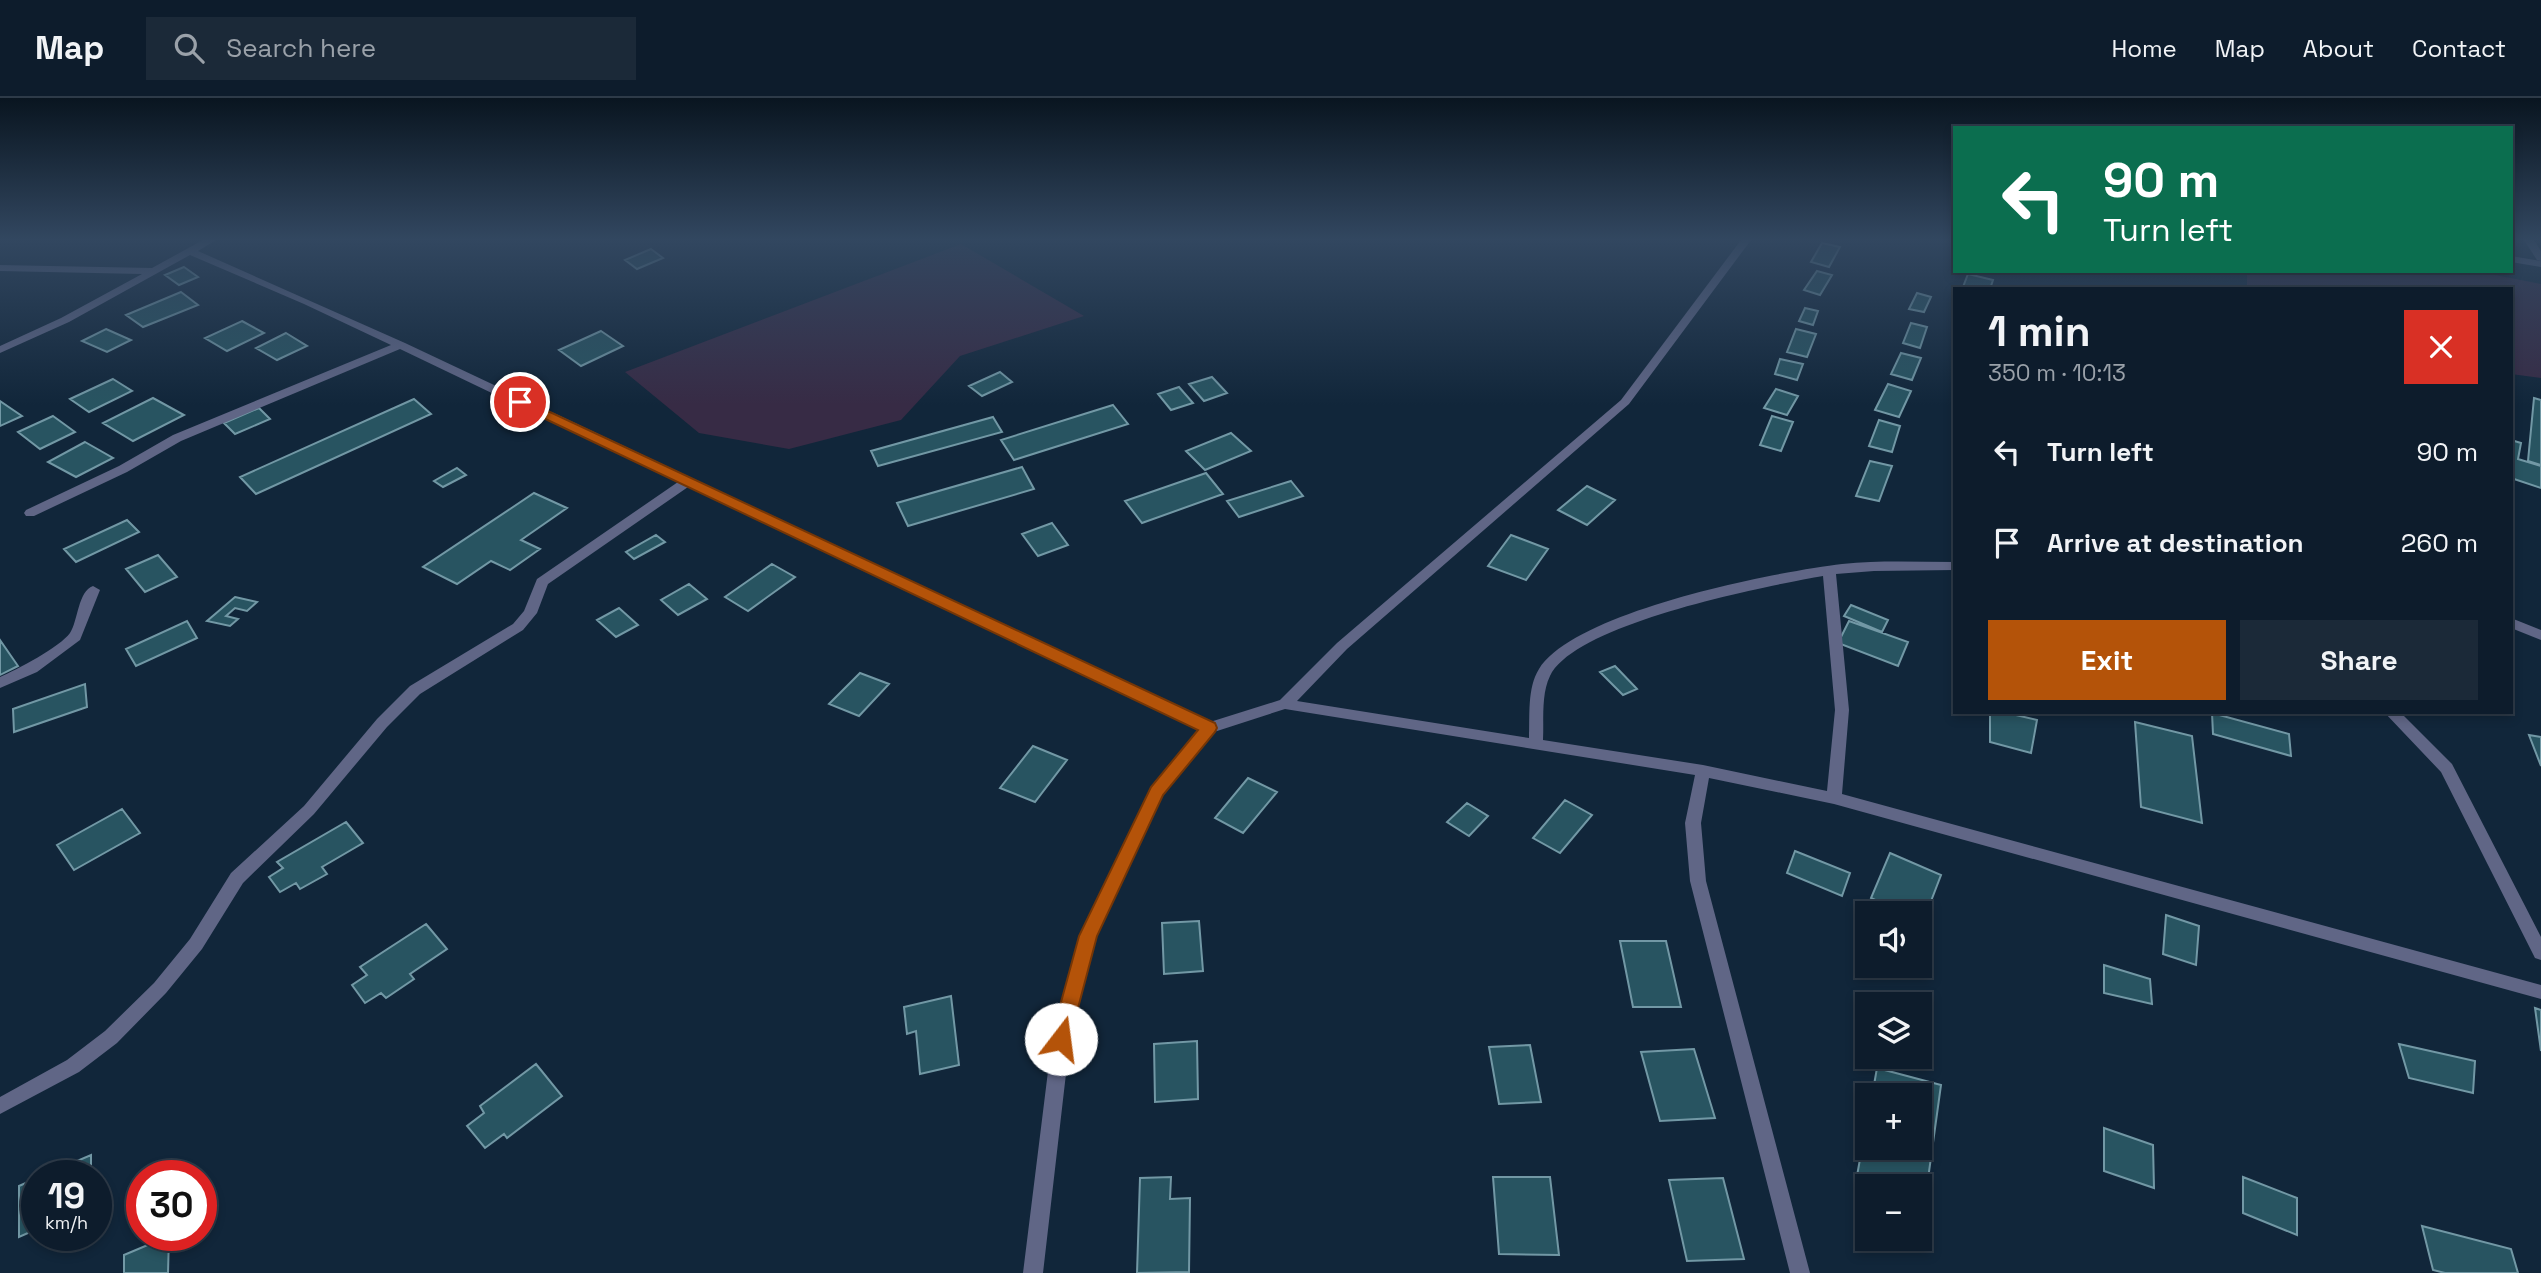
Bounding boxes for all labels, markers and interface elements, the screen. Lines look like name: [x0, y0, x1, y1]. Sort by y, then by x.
search box: [146, 17, 636, 80]
text: Map: [35, 27, 104, 69]
icon: search: [170, 29, 208, 67]
text: Search here: [226, 31, 376, 65]
text: Home: [2111, 33, 2177, 64]
text: Map: [2215, 33, 2265, 64]
text: About: [2303, 33, 2374, 64]
text: Contact: [2412, 33, 2506, 64]
text: 90 m: [2103, 149, 2219, 211]
icon: left: [1988, 154, 2079, 245]
text: Turn left: [2103, 210, 2233, 250]
text: 1 min: [1988, 305, 2091, 358]
button: close: [2404, 310, 2478, 384]
text: 350 m · 10:13: [1988, 358, 2126, 388]
pin: [490, 372, 550, 432]
icon: arrive: [501, 383, 539, 421]
icon: left: [1988, 433, 2026, 471]
text: Turn left: [2047, 435, 2154, 469]
text: 90 m: [2416, 435, 2478, 469]
icon: arrive: [1988, 524, 2026, 562]
text: Arrive at destination: [2047, 526, 2304, 560]
text: 260 m: [2401, 526, 2478, 560]
button: Exit: [1988, 620, 2226, 700]
button: Share: [2240, 620, 2478, 700]
map controls: [1855, 901, 1932, 1251]
button: sound: [1855, 901, 1932, 978]
button: layers: [1855, 992, 1932, 1069]
position arrow: [1024, 1002, 1098, 1076]
button: +: [1855, 1083, 1932, 1160]
speed limit sign: 30: [126, 1160, 217, 1251]
text: 19: [48, 1174, 85, 1218]
button: −: [1855, 1174, 1932, 1251]
text: km/h: [45, 1211, 88, 1234]

